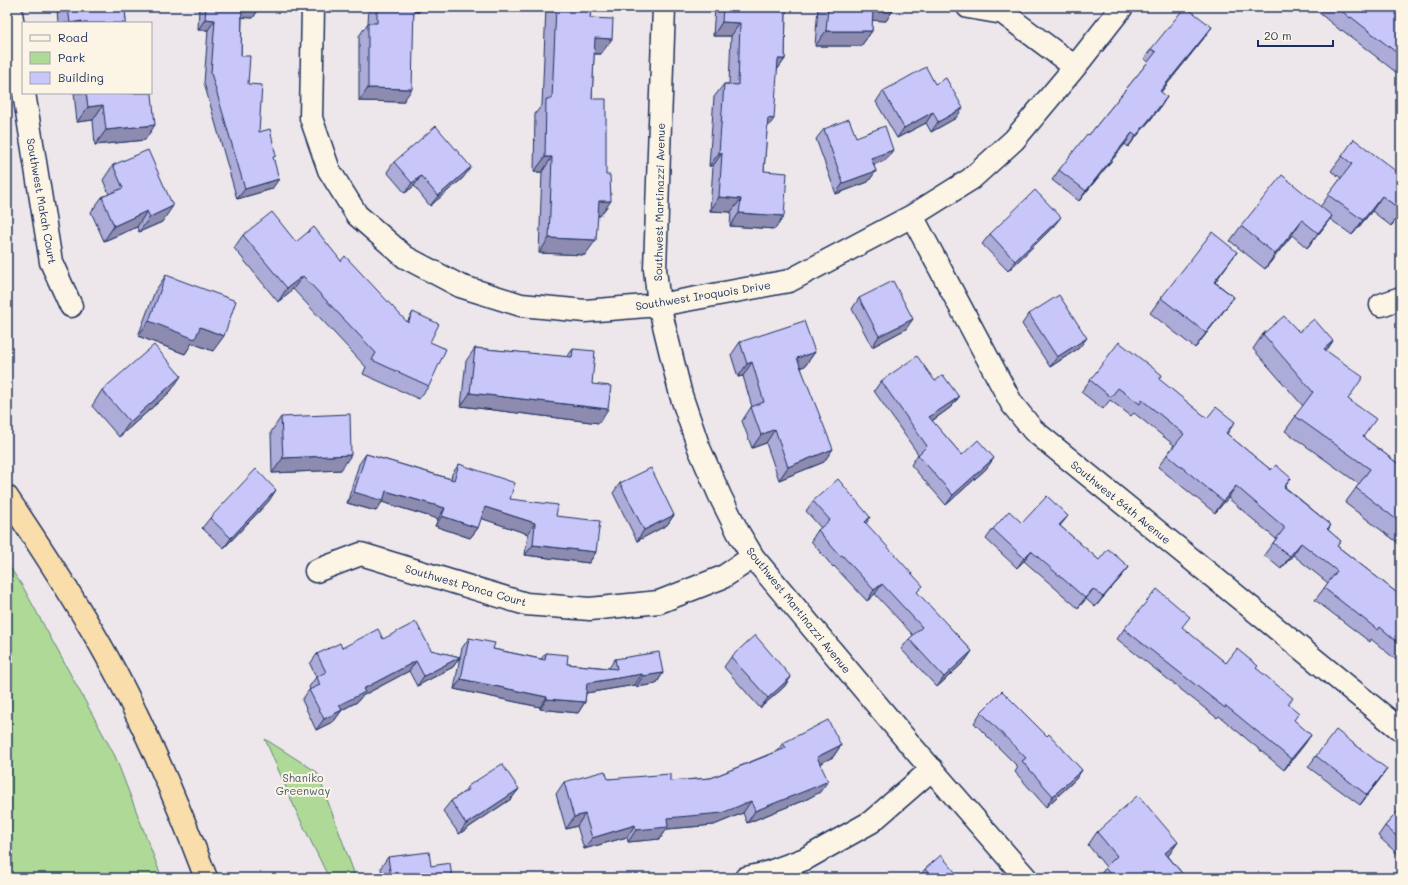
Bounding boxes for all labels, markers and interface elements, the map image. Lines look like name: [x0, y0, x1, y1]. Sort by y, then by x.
legend: [22, 22, 152, 94]
scale bar: [1258, 22, 1333, 48]
text: 20 m: [1264, 27, 1292, 43]
text: Road: [58, 29, 88, 45]
text: Park: [58, 49, 85, 65]
text: Building: [58, 69, 104, 85]
street label: Southwest Martinazzi Avenue: [650, 123, 668, 281]
street label: Southwest Makah Court: [24, 137, 60, 265]
street label: Southwest Iroquois Drive: [634, 277, 772, 313]
street label: Southwest 84th Avenue: [1068, 457, 1174, 547]
street label: Southwest Martinazzi Avenue: [743, 544, 855, 676]
street label: Southwest Ponca Court: [403, 560, 529, 610]
park label: Shaniko Greenway: [276, 770, 331, 798]

